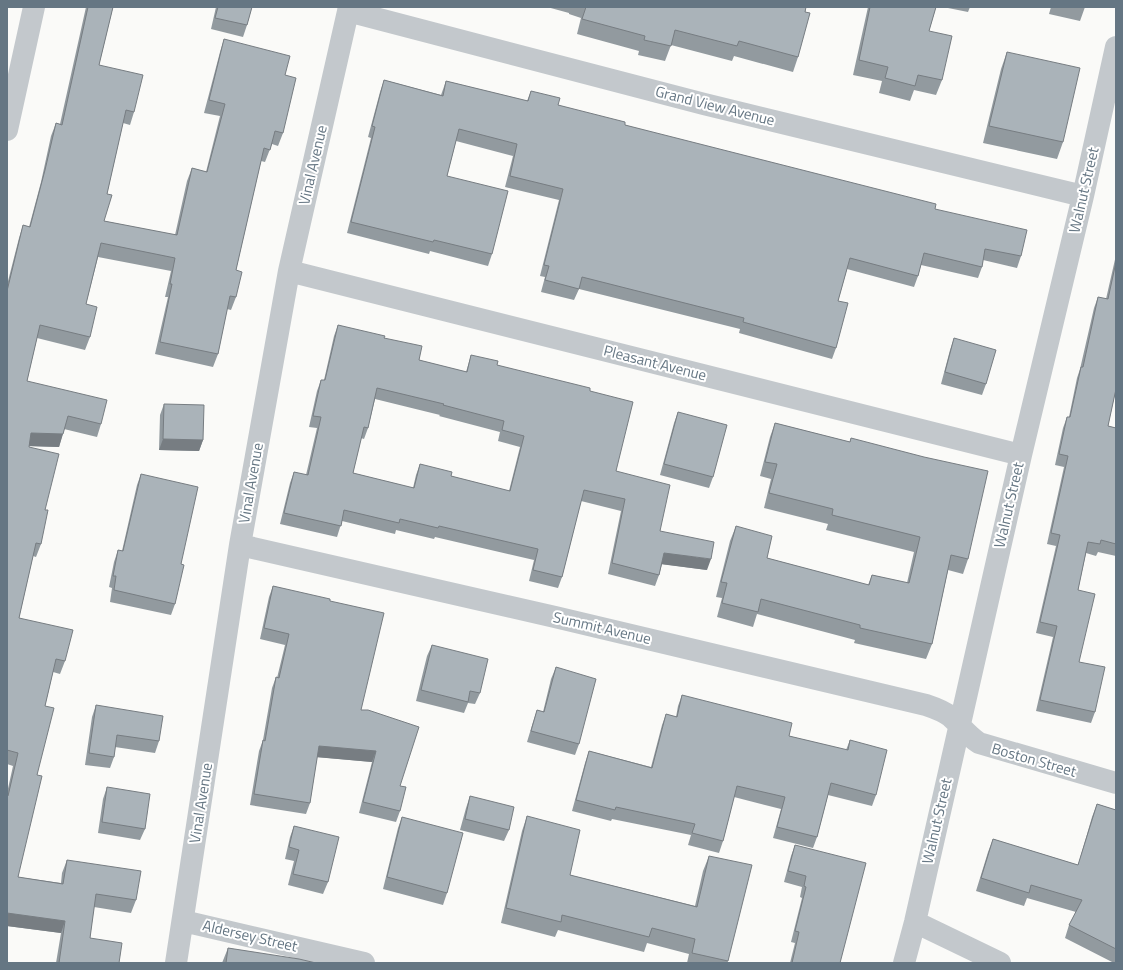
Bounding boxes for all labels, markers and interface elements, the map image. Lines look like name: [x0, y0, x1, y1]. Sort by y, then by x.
street label: Grand View Avenue: [653, 80, 777, 131]
street label: Vinal Avenue: [292, 123, 333, 207]
street label: Walnut Street: [1062, 144, 1105, 235]
street label: Pleasant Avenue: [601, 339, 709, 386]
street label: Vinal Avenue: [232, 441, 269, 525]
street label: Walnut Street: [987, 459, 1030, 550]
street label: Summit Avenue: [551, 605, 653, 650]
street label: Boston Street: [989, 736, 1080, 783]
street label: Vinal Avenue: [183, 761, 218, 845]
street label: Walnut Street: [915, 775, 958, 866]
street label: Aldersey Street: [200, 913, 301, 958]

